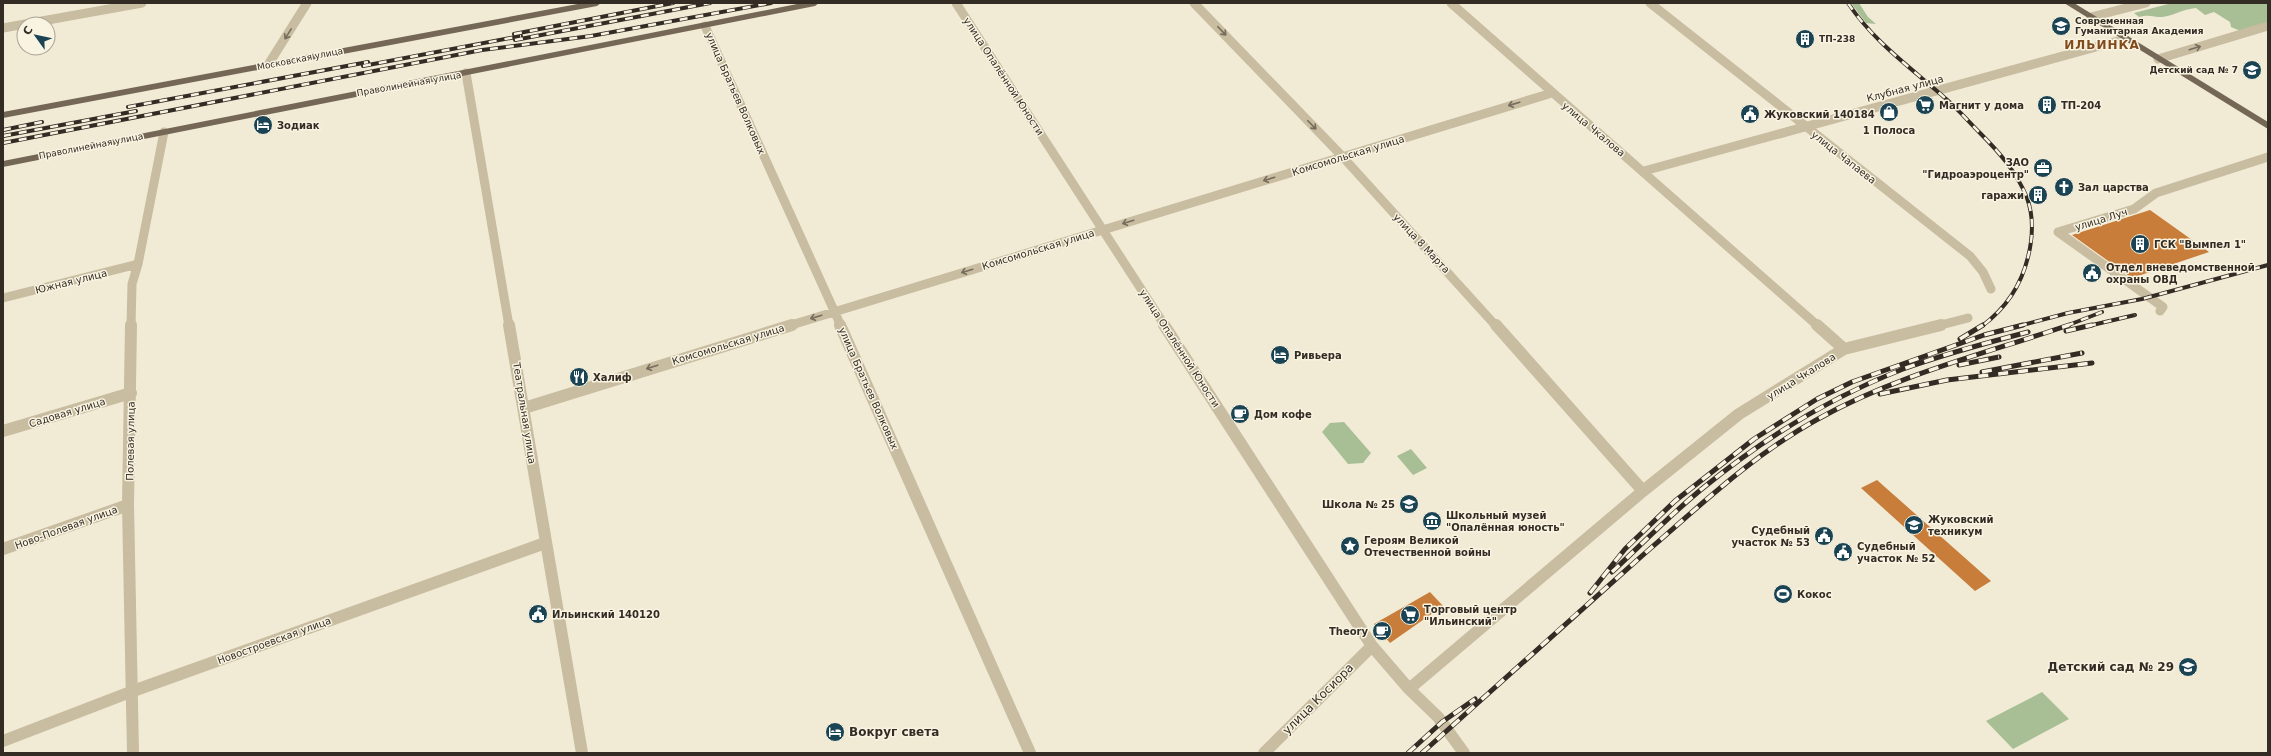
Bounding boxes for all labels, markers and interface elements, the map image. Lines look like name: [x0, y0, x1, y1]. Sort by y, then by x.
street label: улица Опалённой Юности: [961, 15, 1046, 137]
school or university icon: Современная Гуманитарная Академия: [2050, 15, 2072, 37]
north arrow: [16, 16, 56, 56]
place label: Современная Гуманитарная Академия: [2075, 16, 2204, 36]
text: С: [20, 24, 36, 38]
one-way arrow: [1217, 26, 1226, 36]
one-way arrow: [284, 28, 292, 39]
building icon: ТП-238: [1794, 28, 1816, 50]
street label: улица Братьев Волковых: [704, 30, 768, 156]
place label: ТП-238: [1819, 34, 1855, 44]
district label: ИЛЬИНКА: [2064, 38, 2140, 52]
one-way arrow: [2189, 44, 2202, 51]
street label: Московская улица: [256, 46, 344, 72]
school or university icon: Детский сад № 7: [2241, 59, 2263, 81]
place label: Детский сад № 7: [2149, 65, 2238, 75]
street label: Праволинейная улица: [356, 70, 462, 98]
street label: Клубная улица: [1865, 73, 1945, 104]
supermarket icon: Магнит у дома: [1914, 94, 1936, 116]
building icon: ТП-204: [2036, 94, 2058, 116]
street label: улица Чкалова: [1560, 100, 1627, 159]
place label: Магнит у дома: [1939, 100, 2024, 111]
place label: ТП-204: [2061, 100, 2101, 111]
one-way arrow: [1508, 101, 1521, 108]
shop icon: 1 Полоса: [1878, 101, 1900, 123]
public building icon: Жуковский 140184: [1739, 103, 1761, 125]
place label: Жуковский 140184: [1764, 109, 1875, 120]
hotel icon: Зодиак: [252, 114, 274, 136]
place label: Зодиак: [277, 120, 320, 131]
one-way arrow: [1307, 120, 1316, 130]
place label: 1 Полоса: [1863, 125, 1915, 136]
street label: улица Чапаева: [1809, 129, 1878, 186]
street label: Праволинейная улица: [38, 131, 144, 161]
street label: Комсомольская улица: [1291, 133, 1406, 178]
place label: ЗАО "Гидроаэроцентр": [1922, 157, 2029, 180]
office icon: ЗАО "Гидроаэроцентр": [2032, 157, 2054, 179]
one-way arrow: [1263, 176, 1276, 183]
church icon: Зал царства: [2053, 176, 2075, 198]
place label: Зал царства: [2078, 182, 2149, 193]
building icon: гаражи: [2027, 184, 2049, 206]
place label: гаражи: [1981, 190, 2024, 201]
street label: улица Луч: [2074, 206, 2129, 233]
street label: улица 8 Марта: [1391, 211, 1452, 275]
one-way arrow: [1122, 219, 1135, 226]
street label: Комсомольская улица: [981, 227, 1096, 272]
building icon: ГСК "Вымпел 1": [2129, 233, 2151, 255]
place label: ГСК "Вымпел 1": [2154, 239, 2246, 250]
public building icon: Отдел вневедомственной охраны ОВД: [2081, 262, 2103, 284]
place label: Отдел вневедомственной охраны ОВД: [2106, 262, 2255, 285]
street label: Южная улица: [34, 267, 108, 296]
one-way arrow: [961, 268, 974, 275]
street label: улица Опалённой Юности: [1137, 287, 1222, 409]
one-way arrow: [810, 314, 823, 321]
street label: Комсомольская улица: [671, 322, 786, 367]
street label: улица Братьев Волковых: [837, 325, 901, 451]
hotel icon: Ривьера: [1269, 344, 1291, 366]
place label: Ривьера: [1294, 350, 1342, 361]
street label: улица Чкалова: [1765, 351, 1837, 402]
street label: Театральная улица: [511, 361, 538, 465]
one-way arrow: [645, 364, 658, 371]
restaurant icon: Халиф: [568, 366, 590, 388]
place label: Халиф: [593, 372, 632, 383]
street label: Садовая улица: [28, 396, 107, 429]
street label: Полевая улица: [124, 401, 137, 481]
cafe icon: Дом кофе: [1229, 403, 1251, 425]
place label: Дом кофе: [1254, 409, 1312, 420]
school or university icon: Школа № 25: [1398, 493, 1420, 515]
place label: Школа № 25: [1322, 499, 1395, 510]
street label: Ново-Полевая улица: [13, 504, 119, 551]
museum icon: Школьный музей "Опалённая юность": [1421, 510, 1443, 532]
place label: Школьный музей "Опалённая юность": [1446, 510, 1565, 533]
school or university icon: Жуковский техникум: [1903, 514, 1925, 536]
place label: Жуковский техникум: [1928, 514, 1993, 537]
place label: Судебный участок № 53: [1732, 525, 1810, 548]
public building icon: Судебный участок № 53: [1813, 525, 1835, 547]
place icon: Героям Великой Отечественной войны: [1339, 535, 1361, 557]
place label: Героям Великой Отечественной войны: [1364, 535, 1491, 558]
public building icon: Судебный участок № 52: [1832, 541, 1854, 563]
place label: Судебный участок № 52: [1857, 541, 1935, 564]
sports icon: Кокос: [1772, 583, 1794, 605]
place label: Кокос: [1797, 589, 1832, 600]
public building icon: Ильинский 140120: [527, 603, 549, 625]
supermarket icon: Торговый центр "Ильинский": [1399, 604, 1421, 626]
place label: Торговый центр "Ильинский": [1424, 604, 1517, 627]
place label: Ильинский 140120: [552, 609, 660, 620]
street label: Новостроевская улица: [216, 615, 332, 666]
cafe icon: Theory: [1371, 620, 1393, 642]
place label: Theory: [1329, 626, 1368, 637]
school or university icon: Детский сад № 29: [2177, 656, 2199, 678]
place label: Детский сад № 29: [2048, 660, 2174, 674]
street label: улица Косиора: [1280, 661, 1356, 737]
hotel icon: Вокруг света: [824, 721, 846, 743]
place label: Вокруг света: [849, 725, 939, 739]

